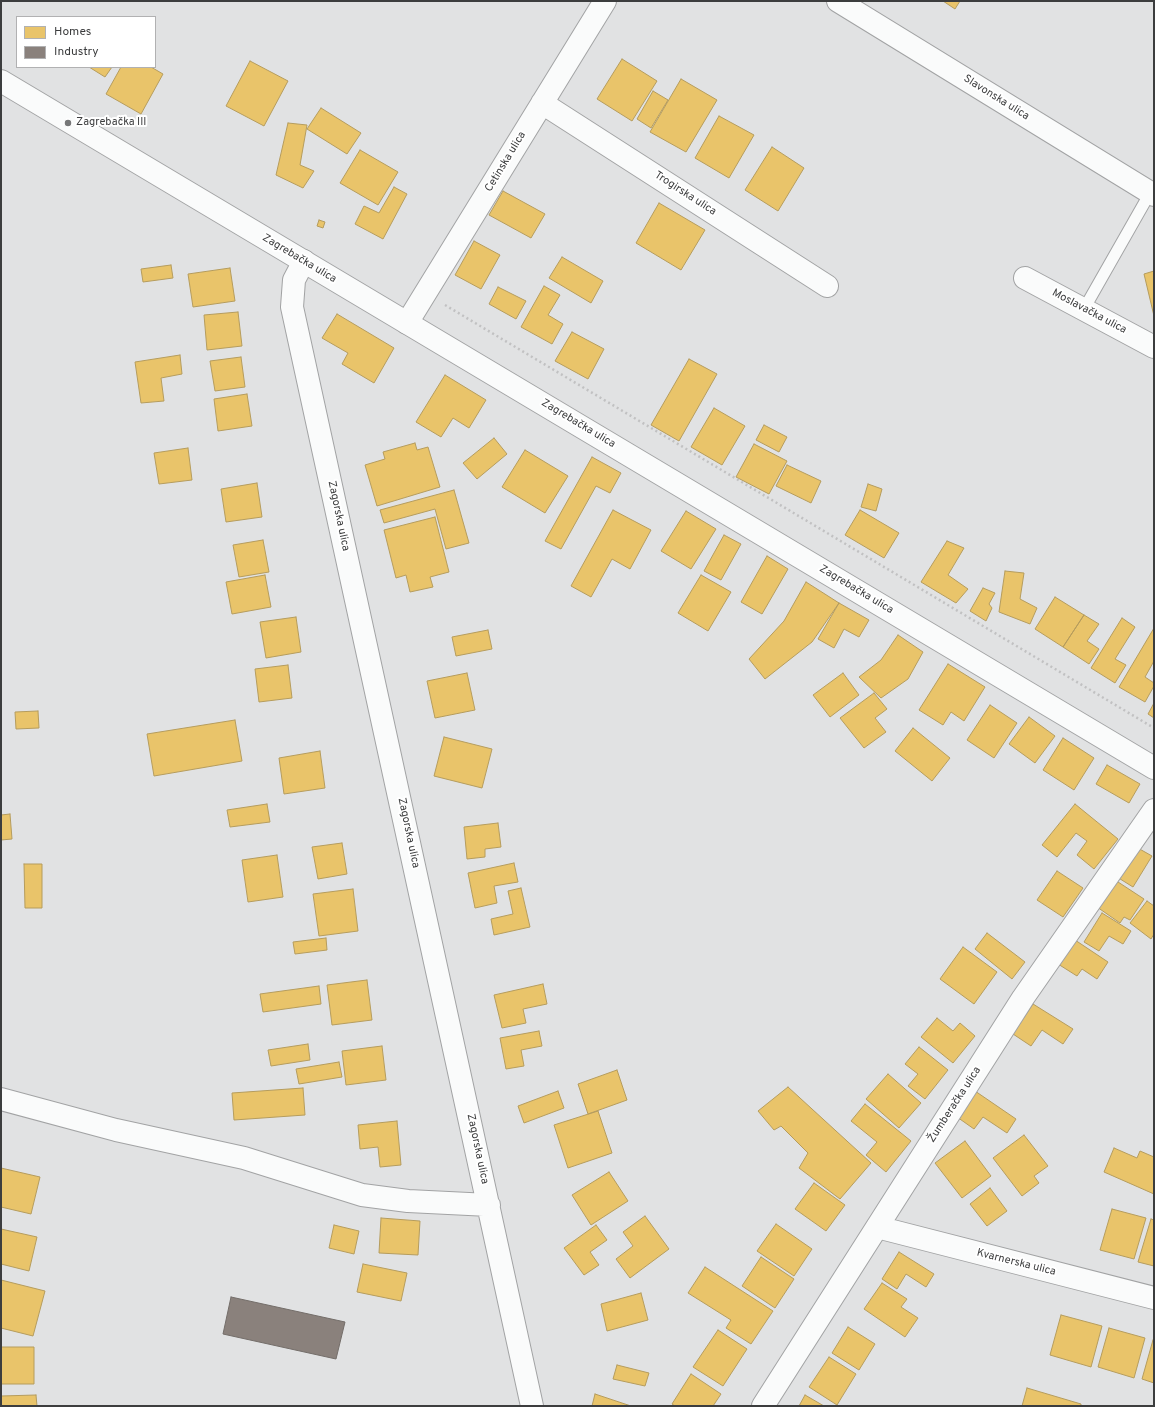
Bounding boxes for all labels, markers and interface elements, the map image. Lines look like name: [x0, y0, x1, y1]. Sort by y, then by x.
legend: [16, 16, 156, 68]
text: Homes: [54, 24, 91, 40]
text: Industry: [54, 44, 99, 60]
street label: Slavonska ulica: [961, 72, 1031, 124]
place label: Zagrebačka III: [76, 116, 146, 130]
marker: Zagrebačka III: [63, 118, 73, 128]
street label: Cetinska ulica: [483, 129, 529, 195]
street label: Trogirska ulica: [652, 169, 718, 219]
street label: Zagrebačka ulica: [260, 232, 338, 286]
street label: Moslavačka ulica: [1049, 287, 1129, 337]
street label: Zagrebačka ulica: [539, 397, 617, 451]
street label: Zagorska ulica: [324, 480, 352, 552]
street label: Zagrebačka ulica: [817, 563, 895, 617]
street label: Zagorska ulica: [394, 797, 422, 869]
street label: Žumberačka ulica: [926, 1065, 984, 1145]
street label: Zagorska ulica: [463, 1113, 491, 1185]
street label: Kvarnerska ulica: [975, 1247, 1057, 1279]

